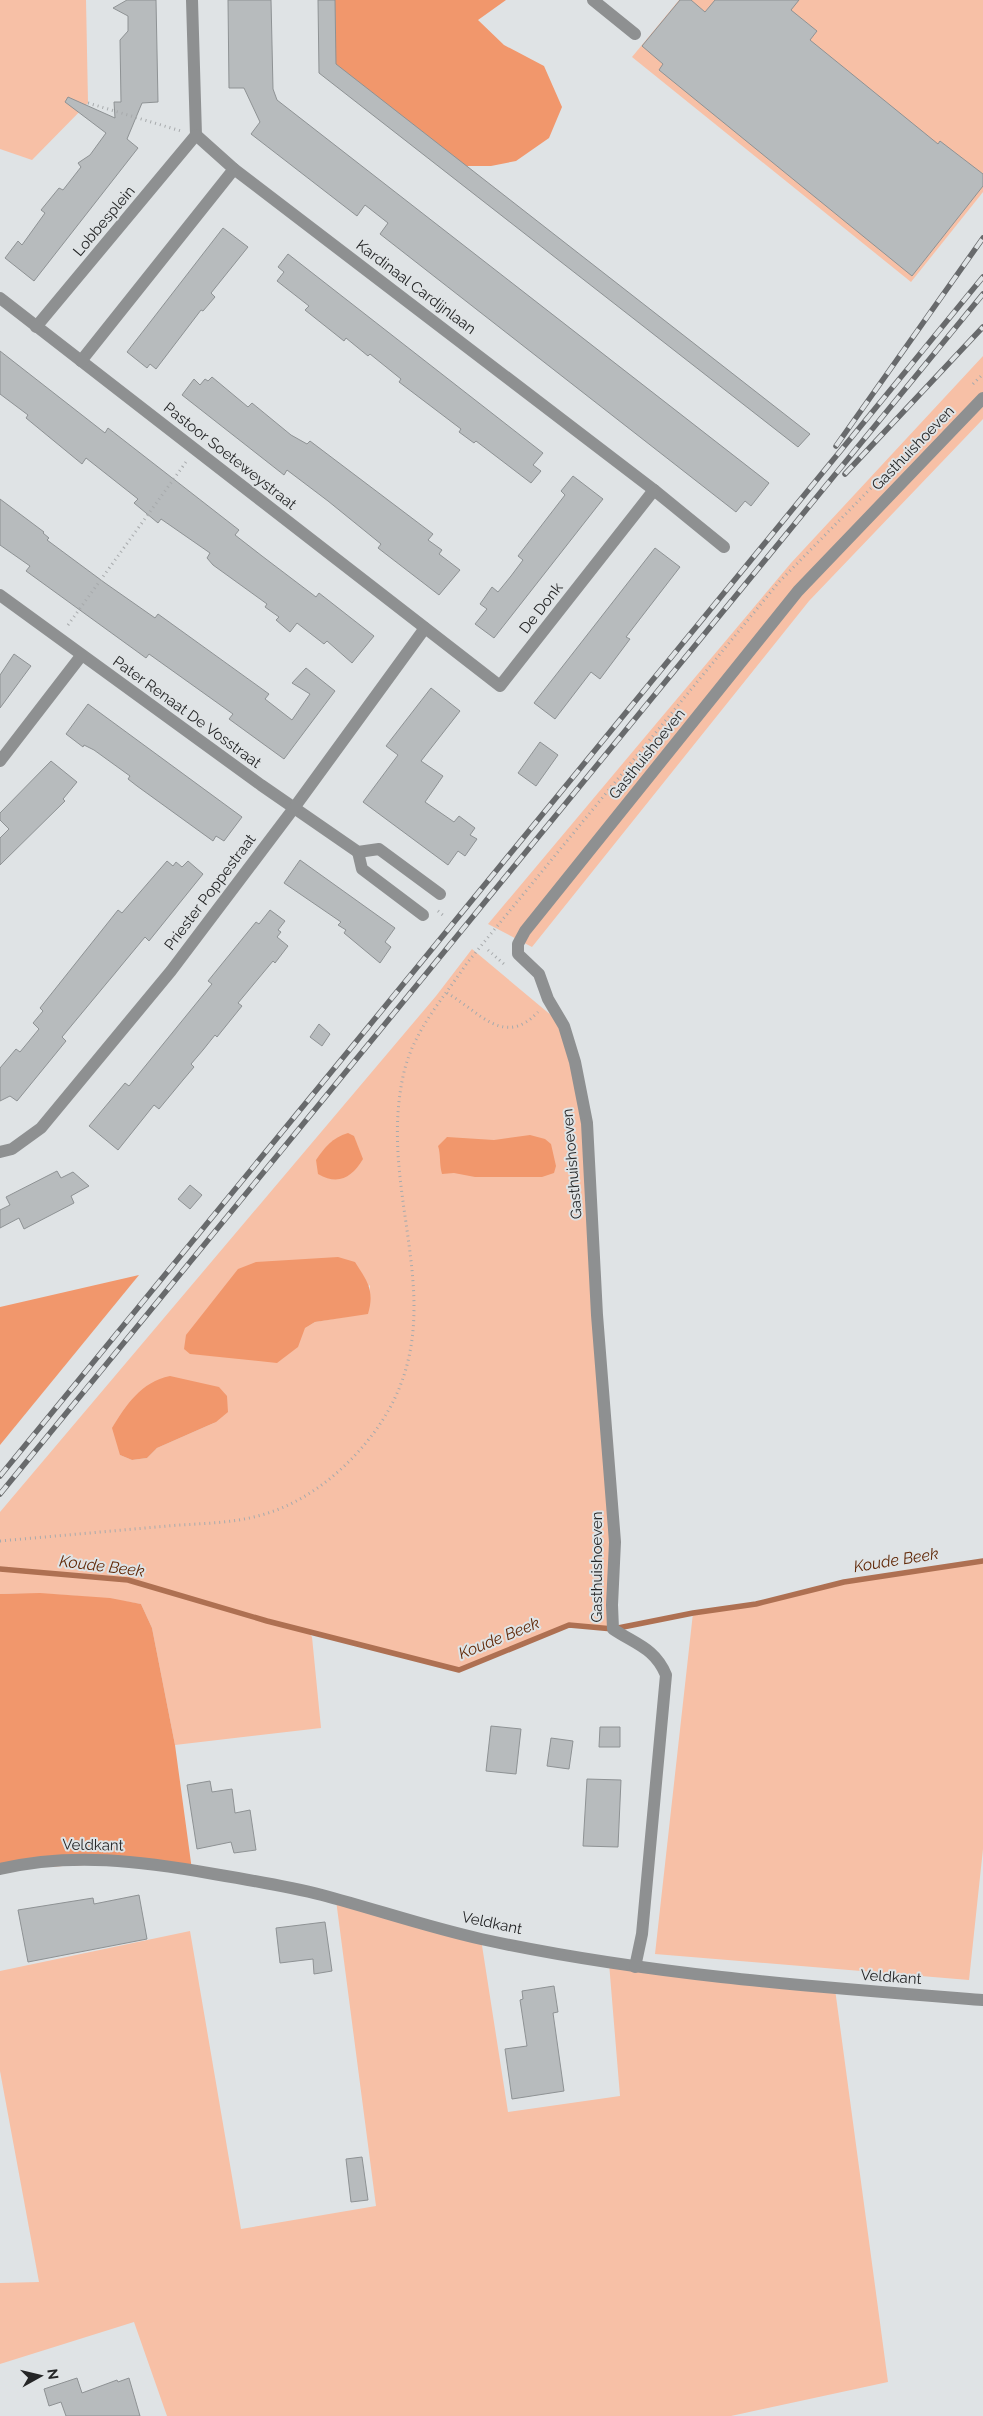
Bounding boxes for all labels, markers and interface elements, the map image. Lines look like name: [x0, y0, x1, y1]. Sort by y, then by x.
street label: Lobbesplein: [69, 182, 139, 260]
street label: Kardinaal Cardijnlaan: [353, 236, 479, 338]
street label: Pastoor Soeteweystraat: [160, 399, 300, 513]
street label: Gasthuishoeven: [868, 402, 958, 494]
street label: De Donk: [516, 579, 566, 637]
street label: Pater Renaat De Vosstraat: [109, 652, 265, 772]
street label: Gasthuishoeven: [605, 705, 689, 803]
street label: Priester Poppestraat: [161, 830, 259, 954]
street label: Gasthuishoeven: [558, 1108, 586, 1220]
street label: Gasthuishoeven: [588, 1512, 606, 1622]
water label: Koude Beek: [852, 1544, 940, 1576]
water label: Koude Beek: [58, 1551, 146, 1581]
water label: Koude Beek: [456, 1613, 543, 1663]
street label: Veldkant: [62, 1835, 124, 1855]
street label: Veldkant: [460, 1908, 524, 1938]
street label: Veldkant: [860, 1966, 922, 1988]
north arrow: [15, 2351, 65, 2401]
text: N: [44, 2368, 62, 2381]

